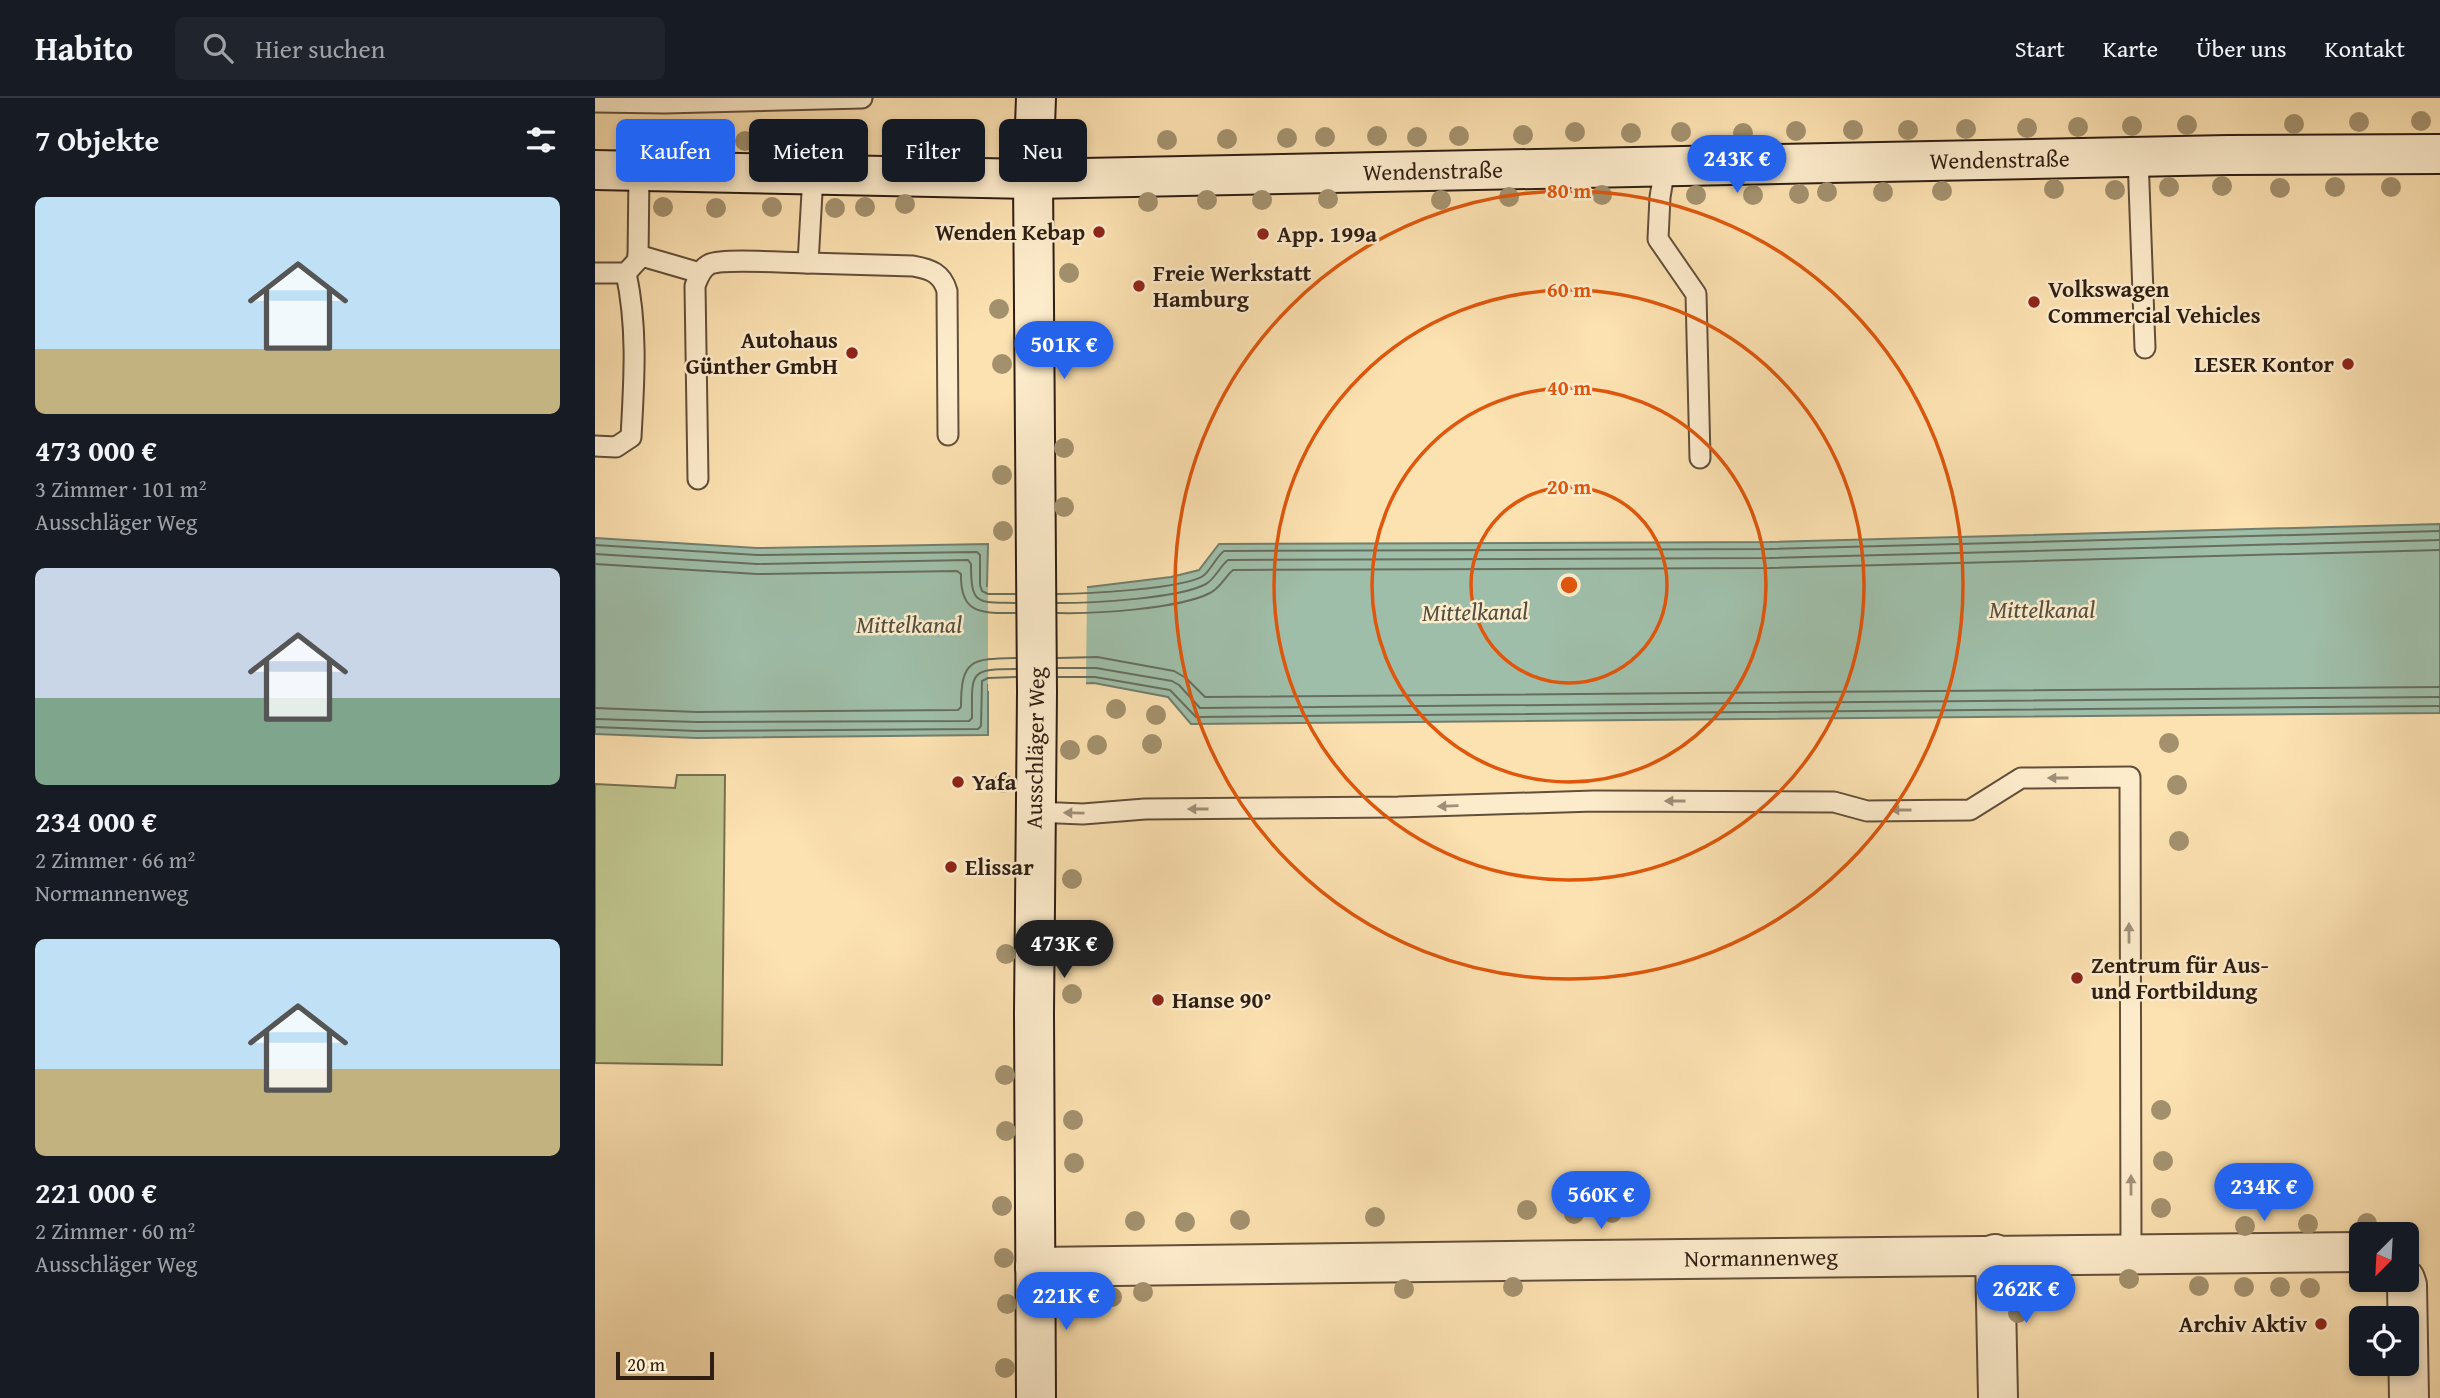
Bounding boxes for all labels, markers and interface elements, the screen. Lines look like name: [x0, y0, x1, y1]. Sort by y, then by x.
search box: [175, 17, 665, 80]
text: Habito: [35, 24, 133, 72]
icon: search: [199, 29, 237, 67]
text: Hier suchen: [255, 29, 385, 68]
text: Start: [2015, 31, 2065, 66]
text: Karte: [2103, 31, 2158, 66]
text: Über uns: [2196, 31, 2287, 66]
text: Kontakt: [2325, 31, 2405, 66]
text: 7 Objekte: [35, 118, 159, 162]
chip: Kaufen: [616, 119, 735, 182]
chip: Mieten: [749, 119, 868, 182]
chip: Filter: [882, 119, 985, 182]
chip: Neu: [999, 119, 1087, 182]
icon: filters: [522, 121, 560, 159]
pin: 243K €: [1680, 136, 1794, 195]
text: 243K €: [1703, 141, 1771, 174]
street label: Wendenstraße: [1929, 141, 2070, 177]
street label: Wendenstraße: [1362, 153, 1503, 188]
text: 80 m: [1547, 175, 1591, 206]
place label: Wenden Kebap: [935, 215, 1085, 248]
place label: App. 199a: [1277, 217, 1377, 250]
marker: Wenden Kebap: [1091, 224, 1107, 240]
marker: App. 199a: [1255, 226, 1271, 242]
icon: home: [235, 243, 361, 369]
place label: Freie Werkstatt Hamburg: [1153, 256, 1312, 315]
place label: Volkswagen Commercial Vehicles: [2048, 272, 2261, 331]
text: 60 m: [1547, 274, 1591, 305]
marker: Freie Werkstatt Hamburg: [1131, 278, 1147, 294]
marker: Volkswagen Commercial Vehicles: [2026, 294, 2042, 310]
pin: 501K €: [1007, 322, 1121, 381]
place label: Autohaus Günther GmbH: [686, 323, 838, 382]
text: 501K €: [1030, 327, 1098, 360]
marker: Autohaus Günther GmbH: [844, 345, 860, 361]
place label: LESER Kontor: [2194, 347, 2334, 380]
marker: LESER Kontor: [2340, 356, 2356, 372]
text: 40 m: [1547, 372, 1591, 403]
text: 473 000 €: [35, 428, 157, 472]
text: 20 m: [1547, 471, 1591, 502]
text: 3 Zimmer · 101 m²: [35, 472, 206, 505]
text: Ausschläger Weg: [35, 505, 197, 538]
centre of rings: [1557, 573, 1581, 597]
water label: Mittelkanal: [1989, 592, 2095, 627]
water label: Mittelkanal: [1422, 593, 1528, 630]
water label: Mittelkanal: [856, 607, 962, 642]
icon: home: [235, 614, 361, 740]
street label: Ausschläger Weg: [1017, 666, 1052, 829]
place label: Yafa: [972, 765, 1017, 798]
one-way arrow: [2047, 772, 2069, 783]
marker: Yafa: [950, 774, 966, 790]
one-way arrow: [1664, 795, 1686, 807]
text: 234 000 €: [35, 799, 157, 843]
one-way arrow: [1436, 800, 1458, 811]
one-way arrow: [1186, 803, 1208, 815]
one-way arrow: [1890, 805, 1912, 816]
one-way arrow: [1063, 808, 1085, 819]
text: 2 Zimmer · 66 m²: [35, 843, 195, 876]
place label: Elissar: [965, 850, 1034, 883]
marker: Elissar: [943, 859, 959, 875]
text: Normannenweg: [35, 876, 189, 909]
pin: 473K €: [1007, 920, 1121, 980]
one-way arrow: [2123, 922, 2135, 944]
text: 473K €: [1030, 926, 1098, 959]
place label: Zentrum für Aus- und Fortbildung: [2091, 948, 2269, 1007]
marker: Zentrum für Aus- und Fortbildung: [2069, 970, 2085, 986]
place label: Hanse 90°: [1172, 983, 1272, 1016]
icon: home: [235, 985, 361, 1111]
marker: Hanse 90°: [1150, 992, 1166, 1008]
pin: 234K €: [2207, 1164, 2321, 1223]
text: 234K €: [2230, 1169, 2298, 1202]
text: 221 000 €: [35, 1170, 157, 1214]
pin: 560K €: [1544, 1172, 1658, 1231]
one-way arrow: [2125, 1174, 2137, 1196]
text: 560K €: [1567, 1177, 1635, 1210]
text: 2 Zimmer · 60 m²: [35, 1214, 195, 1247]
north arrow: [2349, 1222, 2419, 1292]
map controls: [2349, 1222, 2419, 1376]
street label: Normannenweg: [1684, 1239, 1839, 1275]
text: Ausschläger Weg: [35, 1247, 197, 1280]
pin: 262K €: [1969, 1266, 2083, 1325]
text: 262K €: [1992, 1271, 2060, 1304]
pin: 221K €: [1009, 1272, 1123, 1332]
text: 221K €: [1032, 1278, 1100, 1311]
button: locate: [2349, 1306, 2419, 1376]
place label: Archiv Aktiv: [2179, 1307, 2307, 1340]
marker: Archiv Aktiv: [2313, 1316, 2329, 1332]
scale bar: [616, 1349, 714, 1381]
text: 20 m: [627, 1350, 665, 1378]

